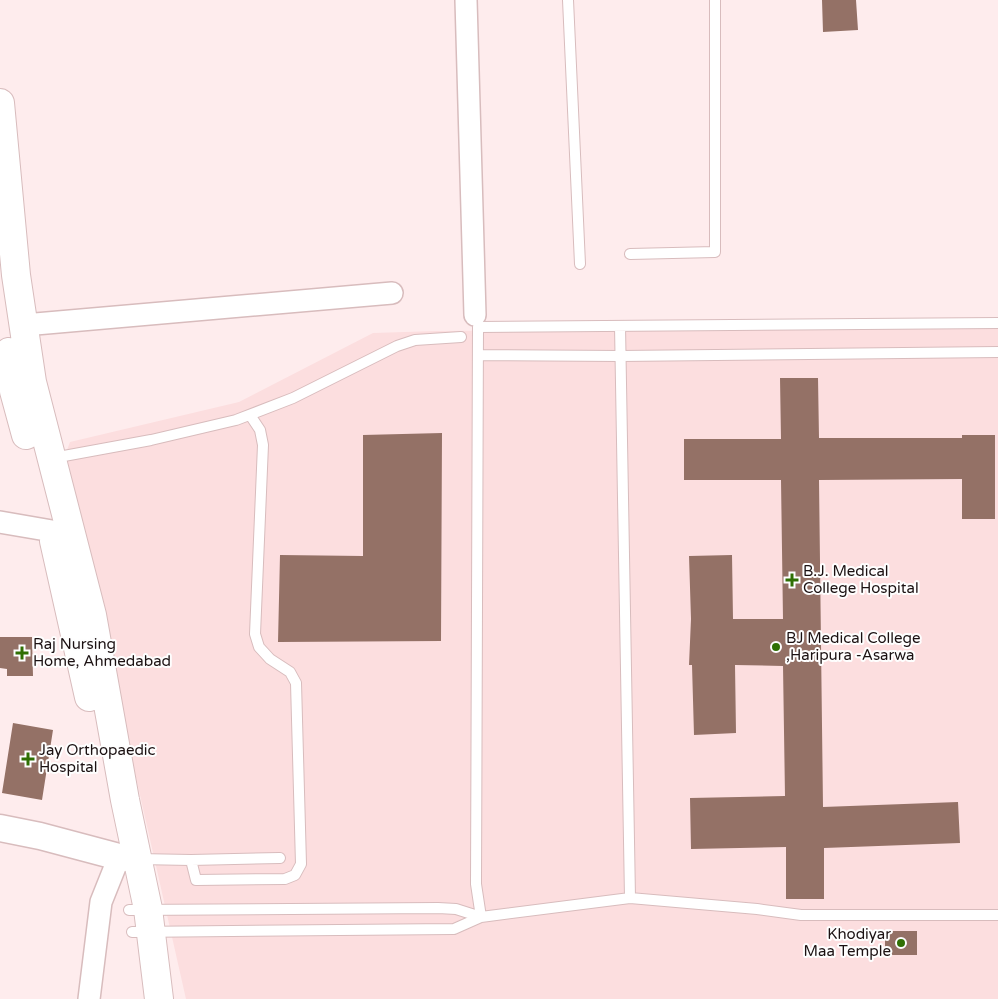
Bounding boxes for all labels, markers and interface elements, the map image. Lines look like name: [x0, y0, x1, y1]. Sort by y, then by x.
place label: B.J. Medical College Hospital: [803, 562, 919, 597]
marker: B.J. Medical College Hospital: [785, 573, 799, 587]
place label: BJ Medical College ,Haripura -Asarwa: [786, 629, 921, 664]
place label: Raj Nursing Home, Ahmedabad: [33, 635, 171, 670]
marker: BJ Medical College ,Haripura -Asarwa: [770, 641, 782, 653]
marker: Raj Nursing Home, Ahmedabad: [15, 646, 29, 660]
place label: Jay Orthopaedic Hospital: [39, 741, 156, 776]
marker: Jay Orthopaedic Hospital: [21, 752, 35, 766]
place label: Khodiyar Maa Temple: [804, 925, 891, 960]
marker: Khodiyar Maa Temple: [895, 937, 907, 949]

